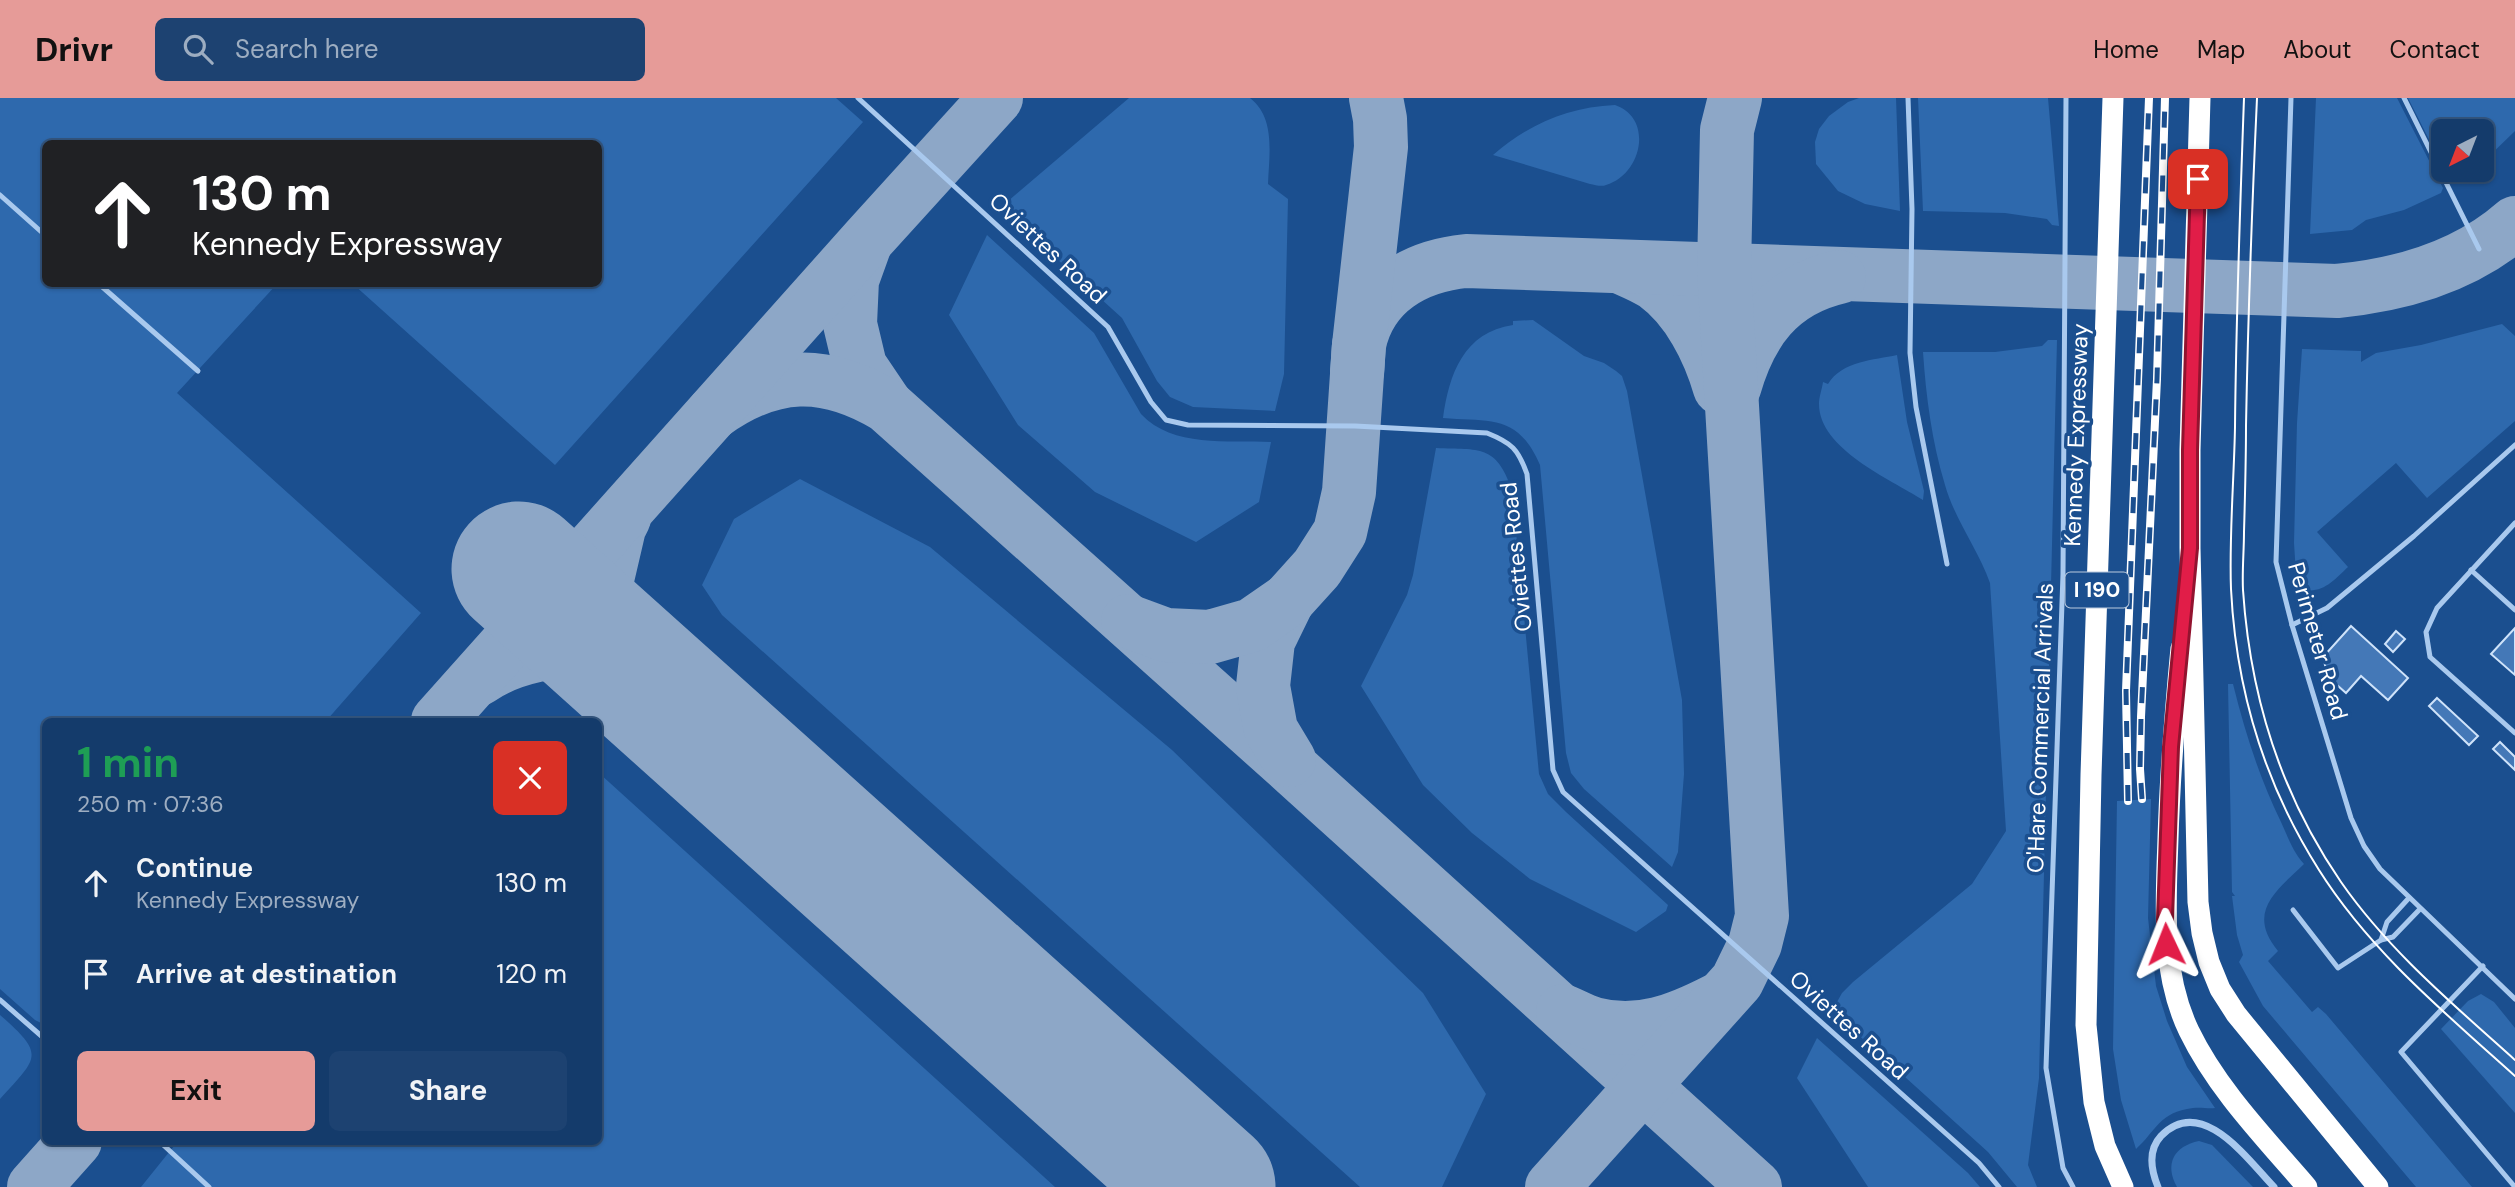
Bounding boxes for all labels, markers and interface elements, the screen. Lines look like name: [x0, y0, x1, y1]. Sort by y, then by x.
search box: [155, 18, 645, 81]
text: Drivr: [35, 28, 113, 71]
icon: search: [179, 30, 217, 68]
text: Search here: [235, 32, 378, 66]
text: Home: [2093, 34, 2159, 65]
text: Map: [2197, 34, 2245, 65]
text: About: [2283, 34, 2352, 65]
text: Contact: [2390, 34, 2480, 65]
north arrow: [2431, 119, 2494, 182]
map controls: [2431, 119, 2494, 182]
pin: [2168, 149, 2228, 209]
icon: arrive: [2179, 160, 2217, 198]
text: 130 m: [192, 161, 332, 225]
icon: ahead: [77, 168, 168, 259]
street label: Oviettes Road: [983, 186, 1113, 310]
text: Kennedy Expressway: [192, 223, 503, 265]
street label: Kennedy Expressway: [2057, 323, 2095, 547]
street label: Oviettes Road: [1493, 481, 1539, 633]
street label: Perimeter Road: [2281, 559, 2355, 723]
road number: I 190: [2066, 573, 2128, 608]
street label: O'Hare Commercial Arrivals: [2020, 583, 2060, 873]
text: 1 min: [77, 735, 179, 790]
button: close: [493, 741, 567, 815]
text: 250 m · 07:36: [77, 789, 224, 819]
text: Continue: [136, 851, 253, 885]
icon: ahead: [77, 864, 115, 902]
text: 130 m: [496, 866, 567, 900]
text: Kennedy Expressway: [136, 885, 359, 915]
position arrow: [2129, 907, 2203, 981]
icon: arrive: [77, 955, 115, 993]
text: Arrive at destination: [136, 957, 397, 991]
text: 120 m: [496, 957, 567, 991]
street label: Oviettes Road: [1783, 964, 1915, 1086]
button: Exit: [77, 1051, 315, 1131]
button: Share: [329, 1051, 567, 1131]

